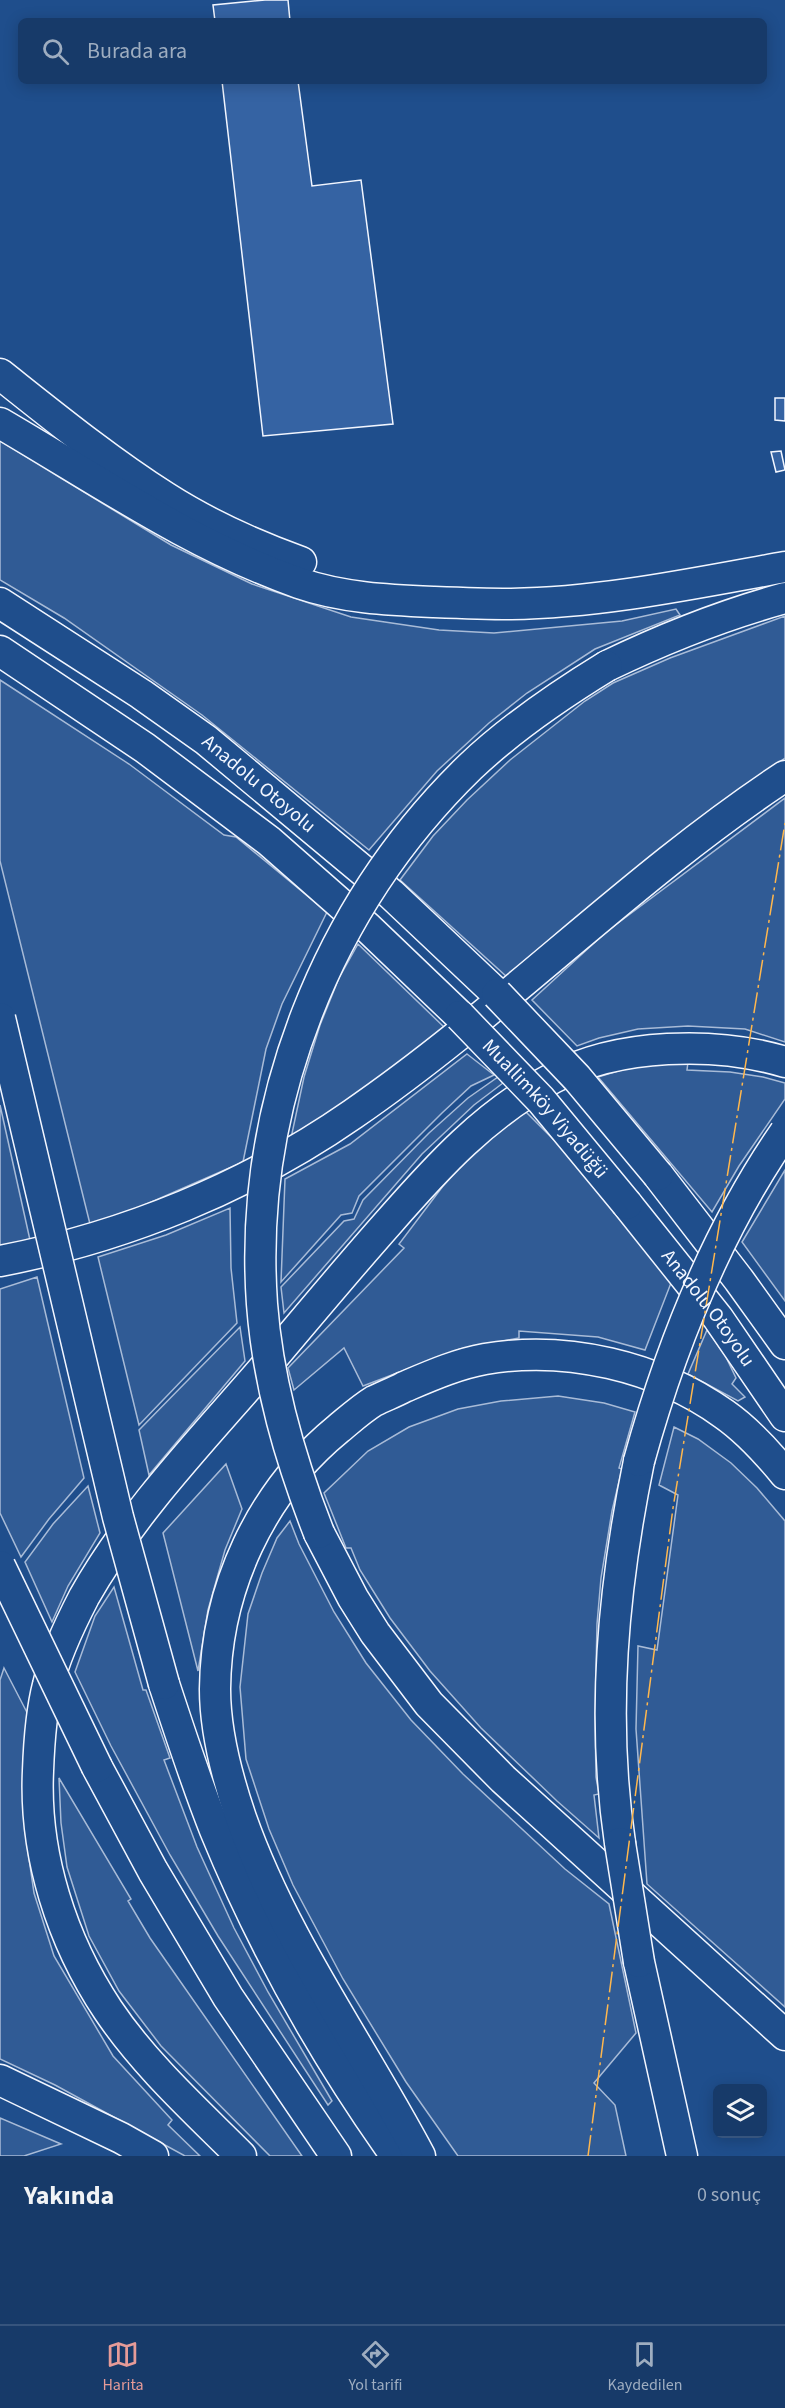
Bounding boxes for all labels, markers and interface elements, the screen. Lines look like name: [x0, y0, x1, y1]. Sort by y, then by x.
search box: [18, 18, 767, 84]
icon: search: [39, 35, 72, 68]
text: Burada ara: [87, 35, 187, 67]
street label: Anadolu Otoyolu: [196, 728, 322, 840]
street label: Muallimköy Viyadüğü: [476, 1033, 615, 1185]
street label: Anadolu Otoyolu: [655, 1244, 761, 1372]
map controls: [713, 2084, 767, 2138]
button: layers: [713, 2084, 767, 2138]
text: Yakında: [24, 2177, 114, 2214]
text: 0 sonuç: [697, 2181, 761, 2209]
tab: Harita: [102, 2338, 144, 2396]
tab: Yol tarifi: [348, 2338, 403, 2396]
tab: Kaydedilen: [607, 2338, 683, 2396]

